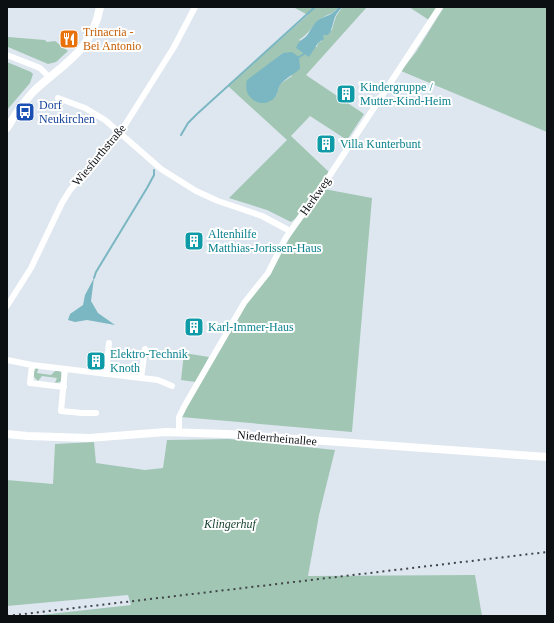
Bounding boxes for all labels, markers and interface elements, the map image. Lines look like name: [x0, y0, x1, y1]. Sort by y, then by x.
place label: Trinacria - Bei Antonio: [83, 25, 141, 53]
restaurant icon: Trinacria - Bei Antonio: [58, 28, 80, 50]
place label: Kindergruppe / Mutter-Kind-Heim: [360, 80, 452, 108]
building icon: Kindergruppe / Mutter-Kind-Heim: [335, 83, 357, 105]
place label: Dorf Neukirchen: [39, 98, 95, 126]
bus stop icon: Dorf Neukirchen: [14, 101, 36, 123]
street label: Wiesfurthstraße: [69, 121, 129, 189]
building icon: Villa Kunterbunt: [315, 133, 337, 155]
place label: Villa Kunterbunt: [340, 137, 422, 151]
street label: Herkweg: [297, 174, 333, 218]
place label: Altenhilfe Matthias-Jorissen-Haus: [208, 227, 322, 255]
building icon: Altenhilfe Matthias-Jorissen-Haus: [183, 230, 205, 252]
building icon: Karl-Immer-Haus: [183, 316, 205, 338]
place label: Karl-Immer-Haus: [208, 320, 294, 334]
place label: Elektro-Technik Knoth: [110, 347, 188, 375]
building icon: Elektro-Technik Knoth: [85, 350, 107, 372]
street label: Niederrheinallee: [237, 428, 317, 448]
park label: Klingerhuf: [203, 517, 258, 531]

